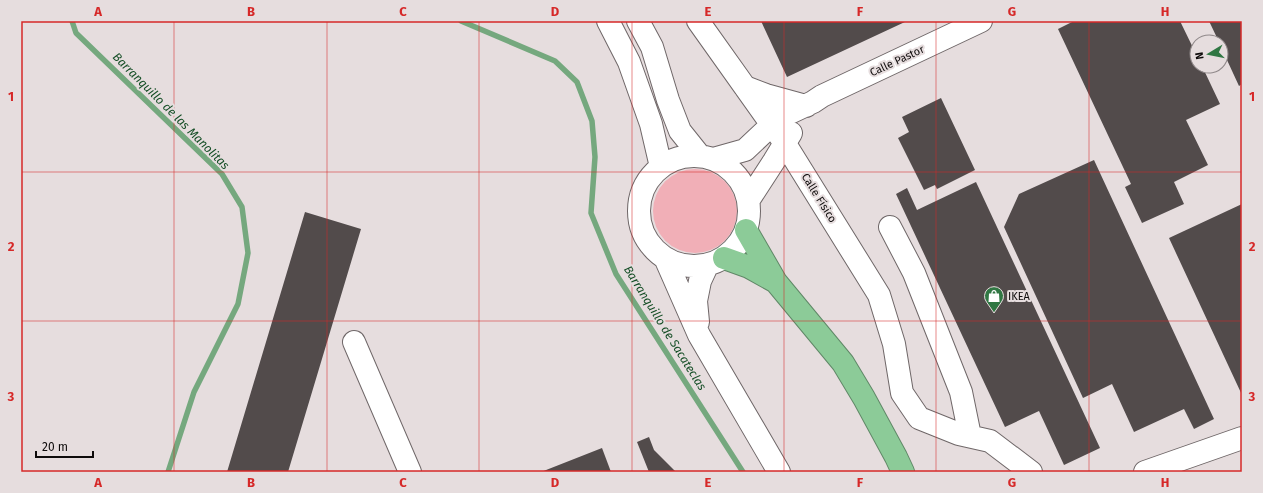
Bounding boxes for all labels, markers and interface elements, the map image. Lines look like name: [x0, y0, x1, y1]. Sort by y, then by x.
text: A: [93, 4, 102, 19]
text: B: [247, 4, 255, 19]
text: C: [399, 4, 407, 19]
text: D: [551, 4, 560, 19]
text: E: [705, 4, 712, 19]
text: F: [857, 4, 864, 19]
text: G: [1008, 4, 1016, 19]
text: H: [1161, 4, 1169, 19]
north arrow: [1189, 34, 1229, 74]
street label: Calle Pastor: [868, 42, 927, 79]
water label: Barranquillo de las Manolitas: [110, 50, 233, 173]
text: N: [1193, 51, 1207, 60]
text: 1: [8, 89, 14, 104]
text: 1: [1249, 89, 1255, 104]
street label: Calle Físico: [799, 171, 839, 225]
text: 2: [8, 239, 15, 254]
text: 2: [1249, 239, 1256, 254]
water label: Barranquillo de Sacateclas: [621, 263, 709, 393]
shop icon: IKEA: [983, 285, 1005, 313]
place label: IKEA: [1008, 290, 1031, 303]
text: 3: [7, 389, 15, 404]
text: 3: [1248, 389, 1256, 404]
scale bar: [36, 433, 93, 459]
text: 20 m: [42, 440, 68, 454]
text: A: [93, 475, 102, 490]
text: B: [247, 475, 255, 490]
text: C: [399, 475, 407, 490]
text: D: [551, 475, 560, 490]
text: E: [705, 475, 712, 490]
text: F: [857, 475, 864, 490]
text: G: [1008, 475, 1016, 490]
text: H: [1161, 475, 1169, 490]

